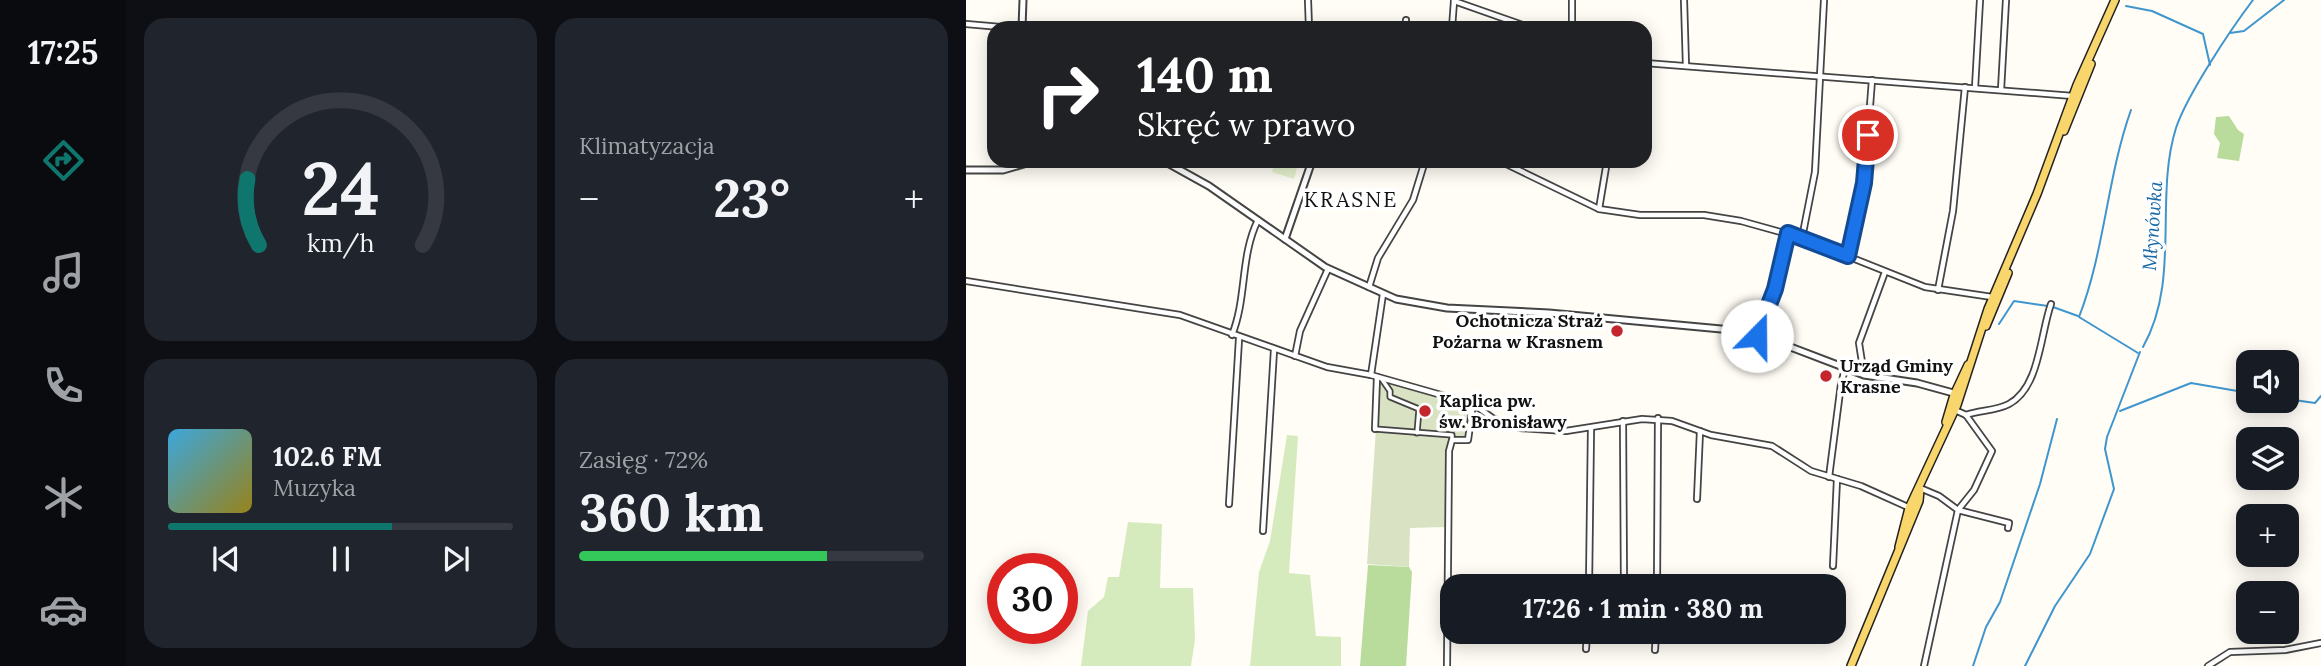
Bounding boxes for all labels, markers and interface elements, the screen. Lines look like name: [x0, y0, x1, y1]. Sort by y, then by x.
text: 17:25: [28, 32, 98, 73]
text: 140 m: [1137, 43, 1273, 105]
icon: right: [1022, 49, 1113, 140]
text: Skręć w prawo: [1137, 104, 1355, 145]
pin: [1838, 105, 1898, 165]
icon: arrive: [1849, 116, 1887, 154]
text: Klimatyzacja: [579, 131, 715, 160]
icon: directions: [39, 136, 88, 185]
text: 24: [301, 143, 380, 236]
text: 23°: [713, 165, 790, 231]
text: −: [579, 175, 599, 223]
text: +: [904, 175, 924, 223]
water label: Młynówka: [2137, 180, 2167, 272]
district label: KRASNE: [1304, 186, 1398, 213]
text: km/h: [307, 227, 374, 259]
icon: music: [39, 248, 88, 297]
position arrow: [1720, 299, 1794, 373]
place label: Ochotnicza Straż Pożarna w Krasnem: [1432, 309, 1603, 353]
marker: Ochotnicza Straż Pożarna w Krasnem: [1609, 323, 1625, 339]
map controls: [2236, 350, 2299, 644]
button: sound: [2236, 350, 2299, 413]
place label: Urząd Gminy Krasne: [1840, 354, 1953, 398]
icon: phone: [39, 361, 88, 410]
marker: Urząd Gminy Krasne: [1818, 368, 1834, 384]
place label: Kaplica pw. św. Bronisławy: [1439, 389, 1567, 433]
marker: Kaplica pw. św. Bronisławy: [1417, 403, 1433, 419]
button: layers: [2236, 427, 2299, 490]
text: 102.6 FM: [273, 440, 382, 473]
text: Zasięg · 72%: [579, 445, 708, 474]
icon: climate: [39, 473, 88, 522]
text: Muzyka: [273, 473, 356, 502]
text: 360 km: [579, 479, 764, 545]
button: +: [2236, 504, 2299, 567]
icon: previous: [207, 540, 245, 578]
icon: pause: [322, 540, 360, 578]
icon: next: [437, 540, 475, 578]
speed limit sign: 30: [987, 553, 1078, 644]
button: −: [2236, 581, 2299, 644]
icon: car: [39, 585, 88, 634]
text: 17:26 · 1 min · 380 m: [1523, 592, 1763, 625]

